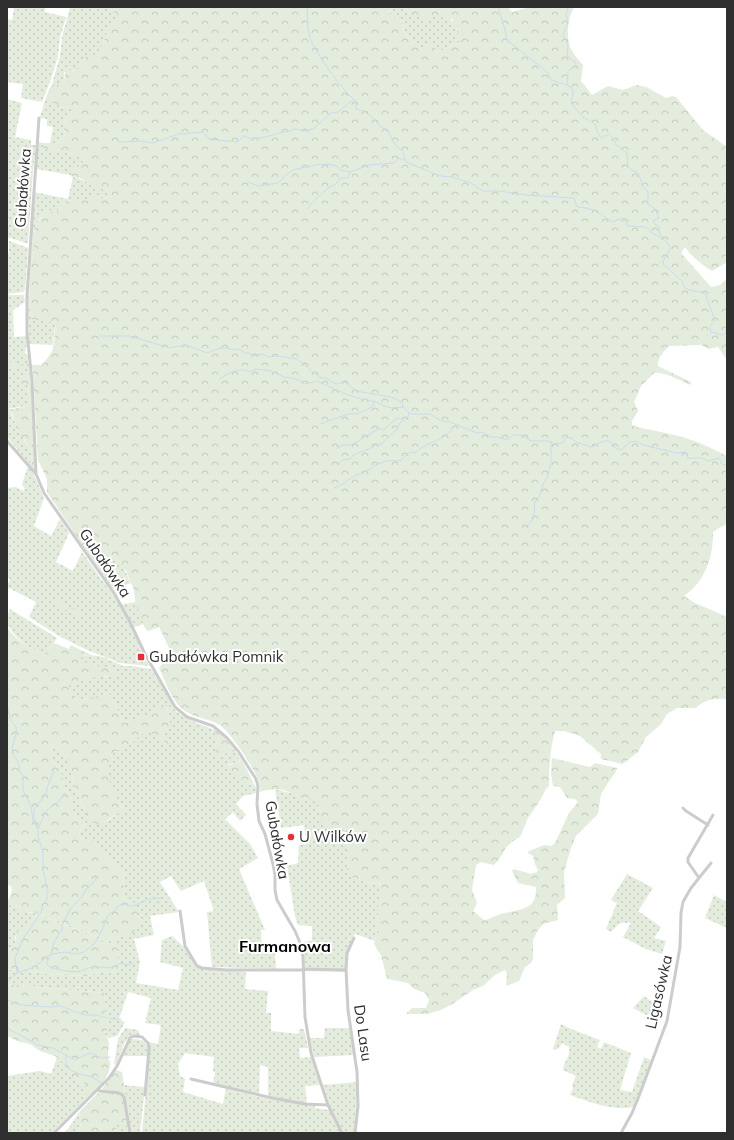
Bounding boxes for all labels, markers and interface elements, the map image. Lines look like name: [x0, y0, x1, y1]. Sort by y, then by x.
street label: Gubałówka: [10, 148, 35, 228]
street label: Gubałówka: [75, 525, 135, 601]
place label: Gubałówka Pomnik: [149, 647, 284, 666]
marker: Gubałówka Pomnik: [136, 652, 146, 662]
street label: Gubałówka: [261, 799, 294, 881]
place label: U Wilków: [299, 827, 367, 846]
marker: U Wilków: [286, 832, 296, 842]
district label: Furmanowa: [239, 936, 331, 956]
street label: Ligasówka: [641, 953, 676, 1031]
street label: Do Lasu: [350, 1003, 377, 1062]

